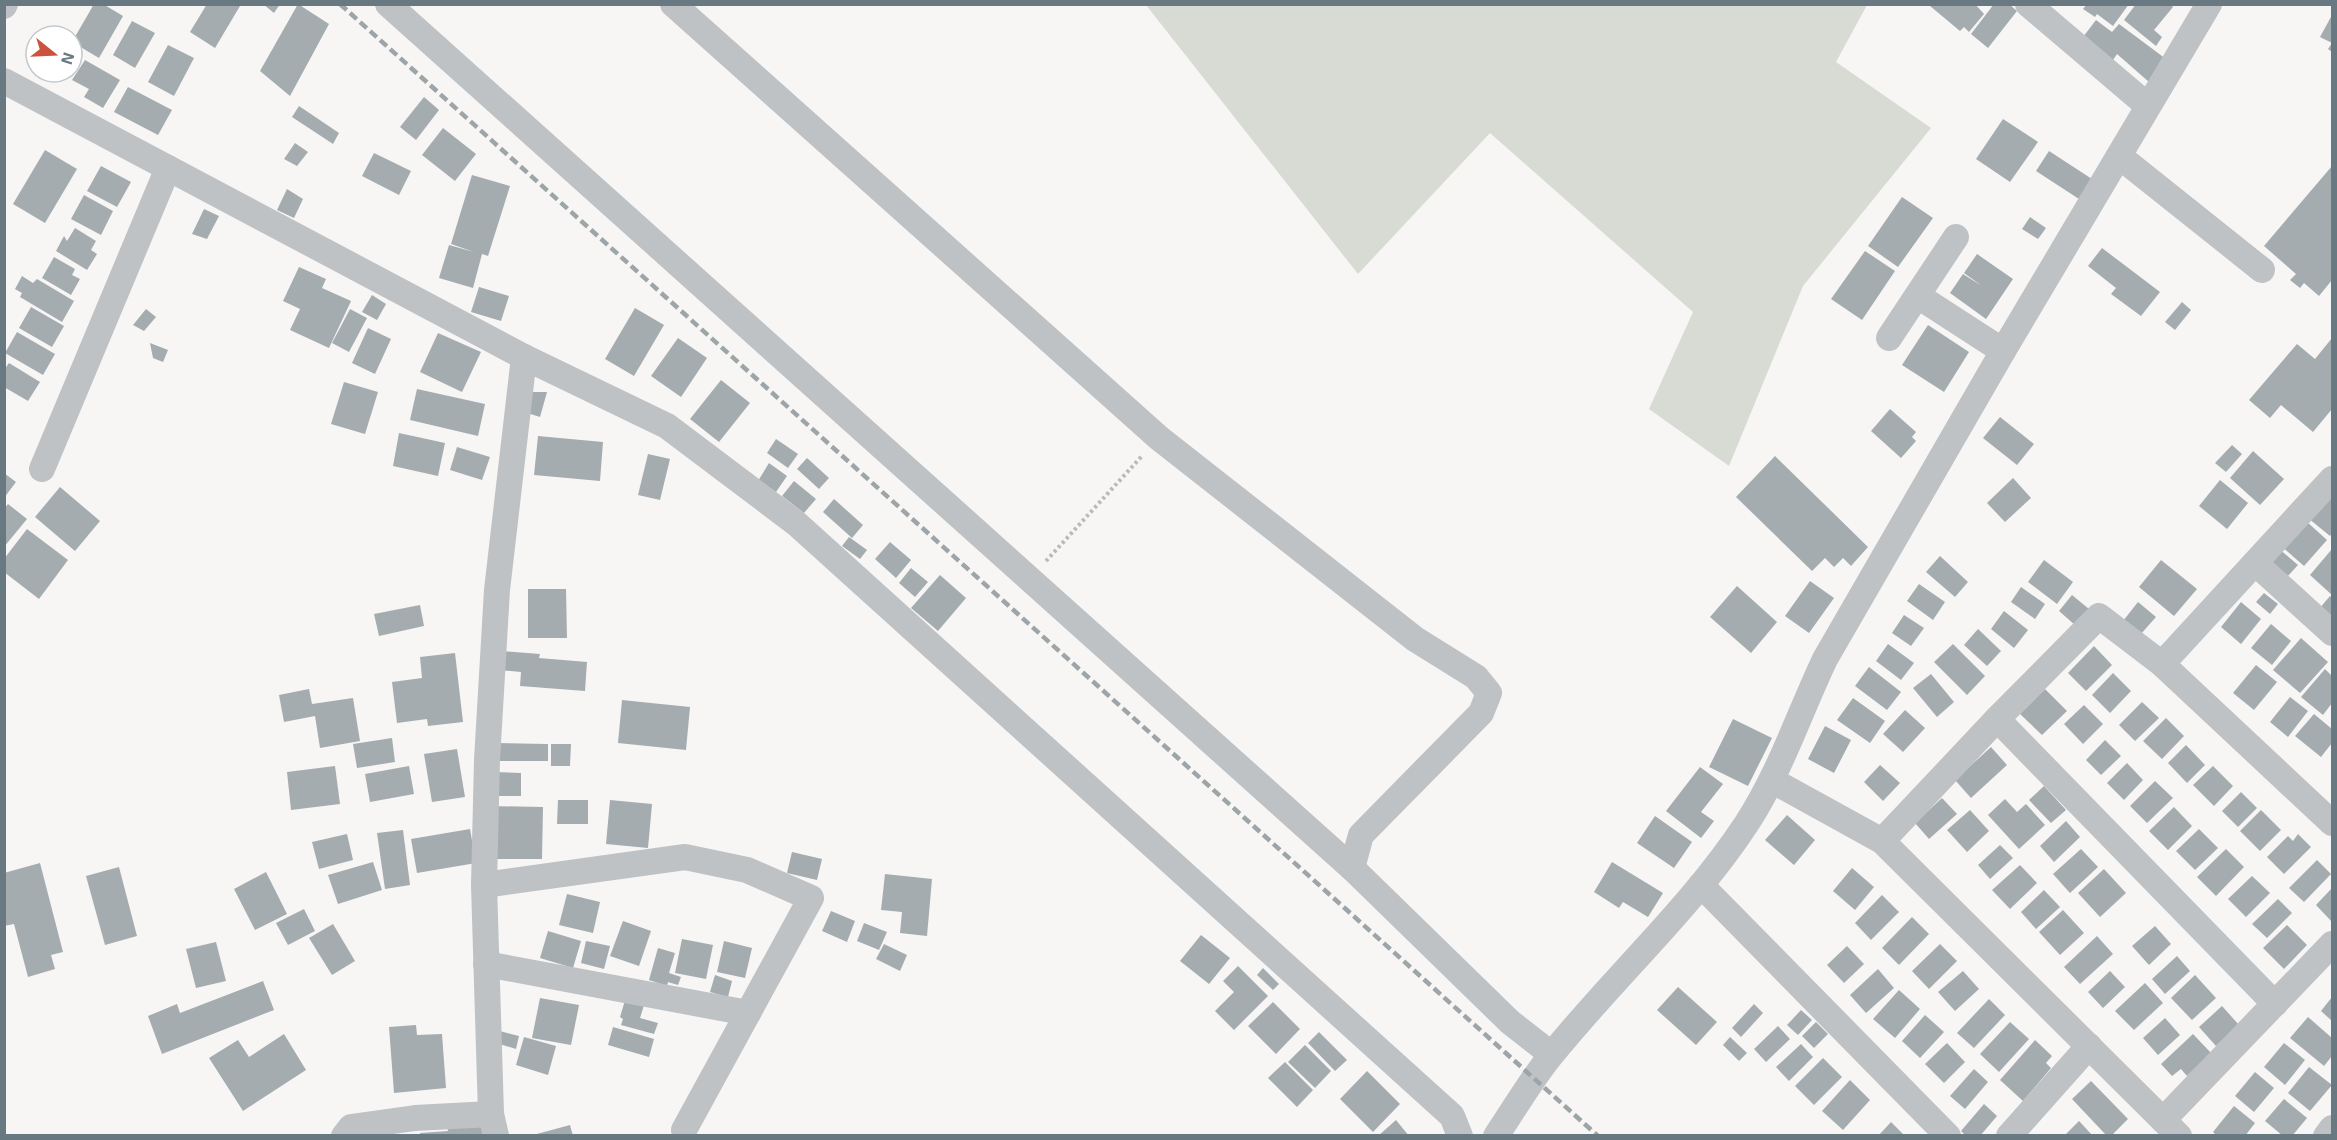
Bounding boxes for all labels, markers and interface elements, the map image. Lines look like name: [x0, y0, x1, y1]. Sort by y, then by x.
north arrow: [24, 24, 84, 84]
text: N: [58, 50, 80, 67]

